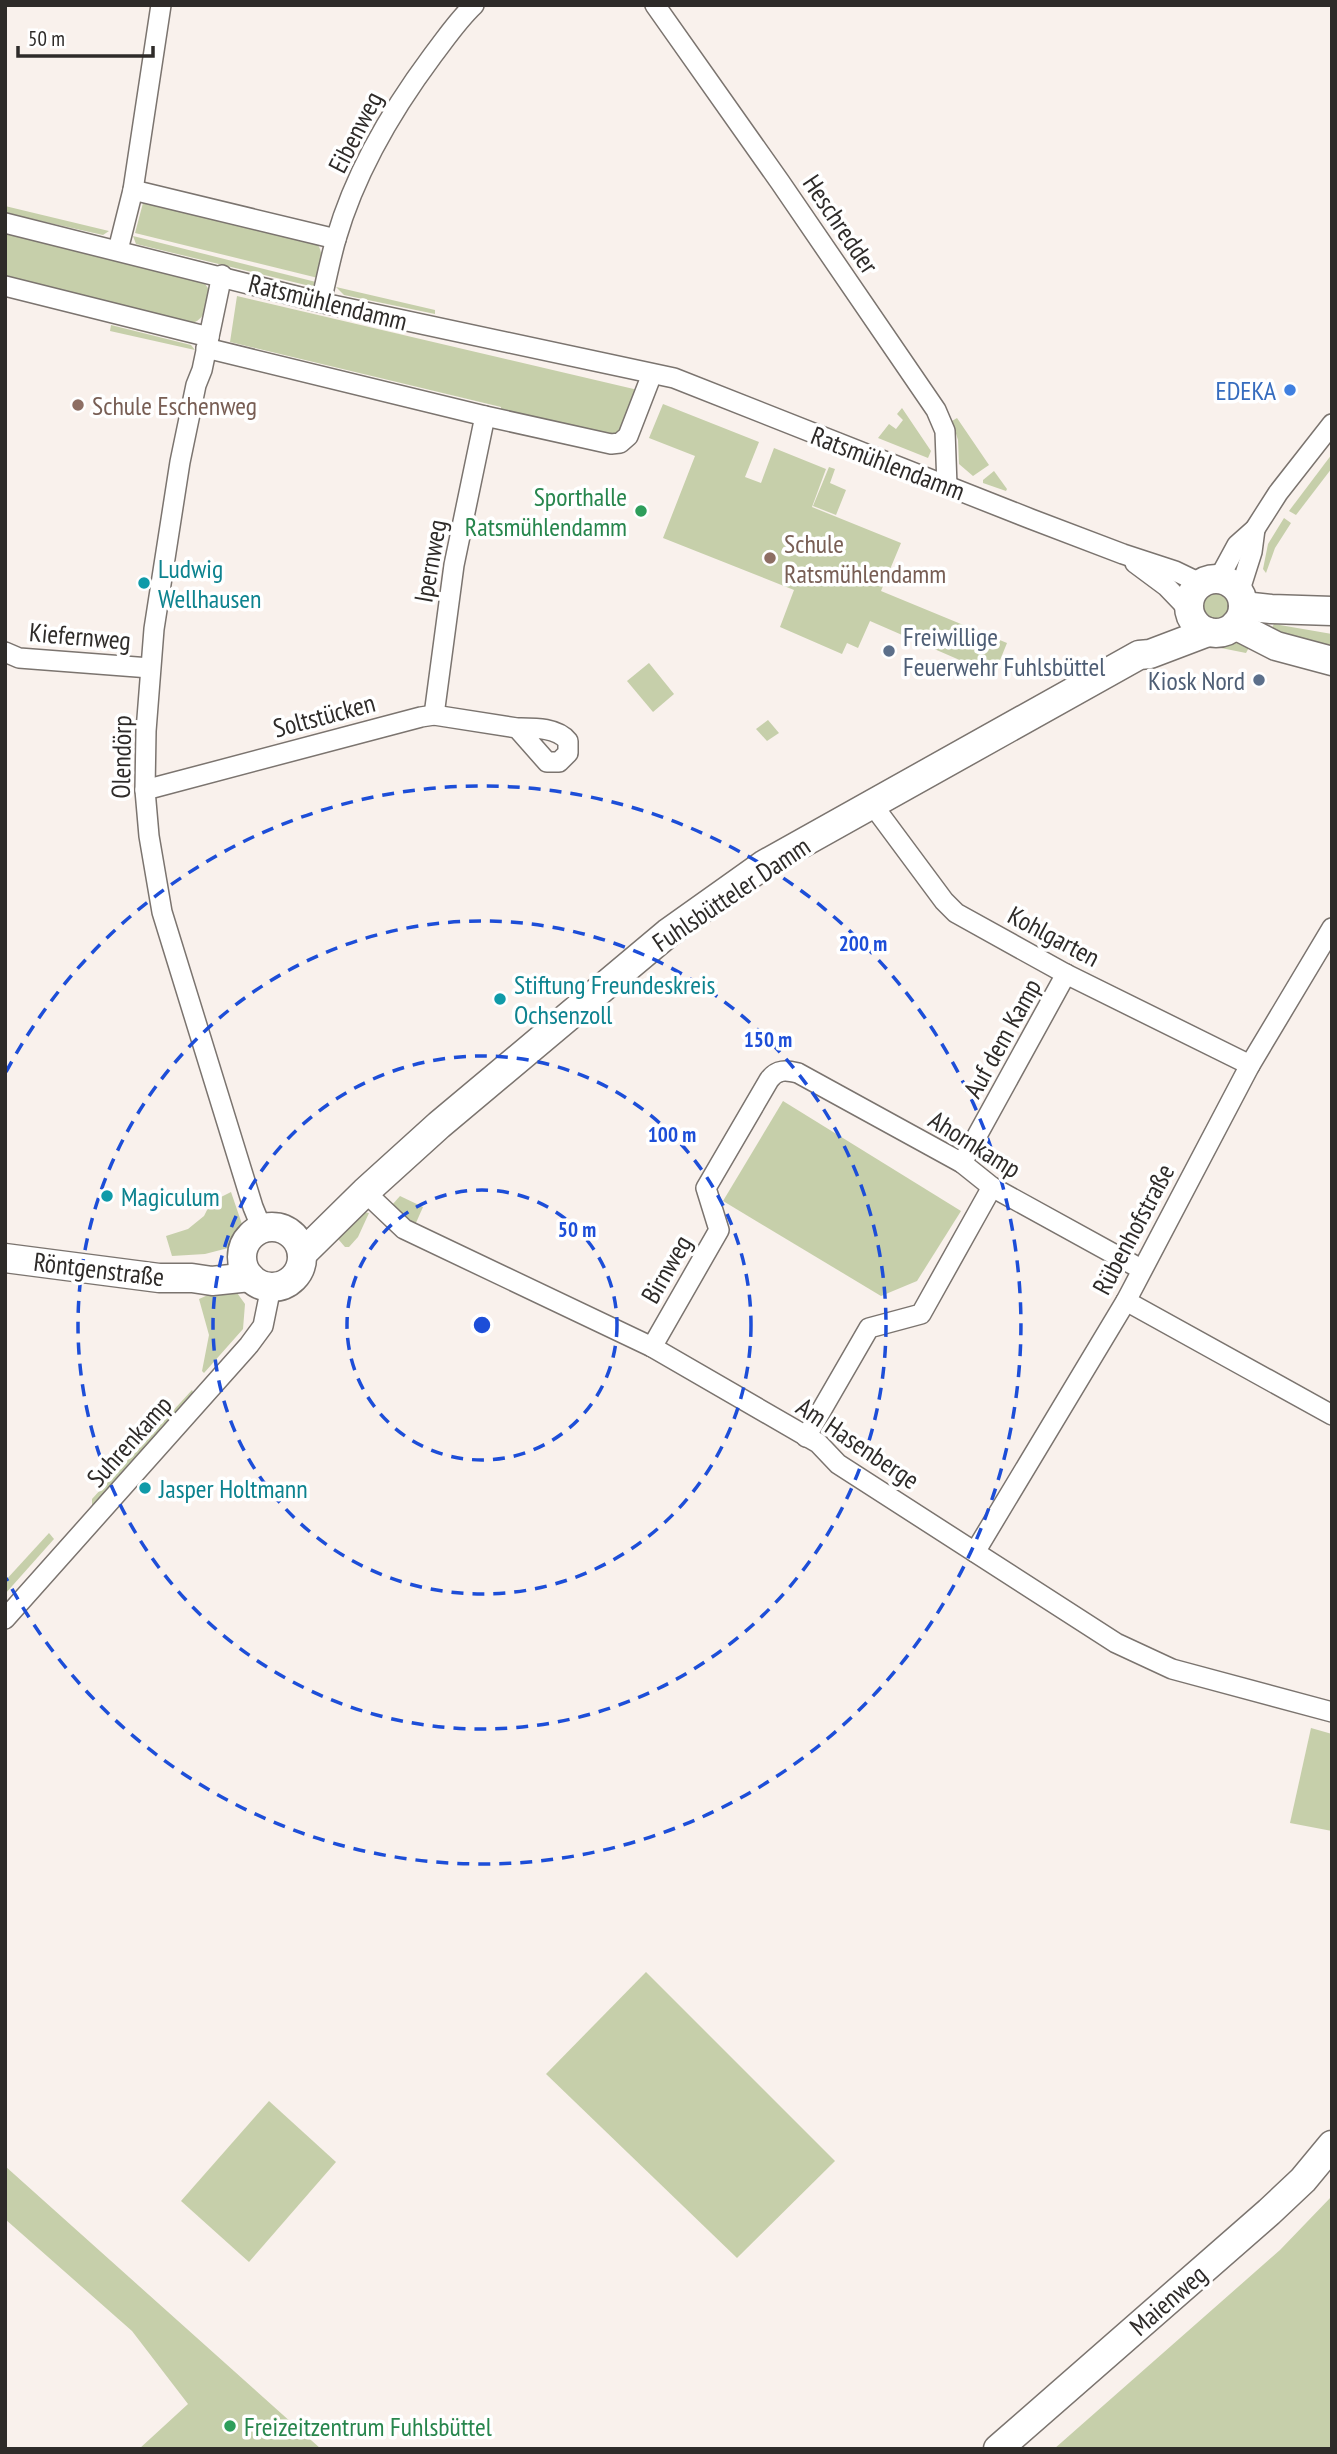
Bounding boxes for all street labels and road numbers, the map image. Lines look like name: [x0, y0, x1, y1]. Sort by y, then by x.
street label: Eibenweg: [321, 86, 389, 178]
street label: Heschredder: [796, 168, 886, 280]
street label: Ratsmühlendamm: [245, 266, 411, 338]
street label: Ratsmühlendamm: [806, 419, 970, 507]
street label: Ipernweg: [406, 517, 454, 605]
street label: Kiefernweg: [28, 615, 132, 657]
street label: Soltstücken: [269, 686, 379, 744]
street label: Olendörp: [104, 715, 138, 799]
street label: Fuhlsbütteler Damm: [646, 829, 816, 959]
street label: Kohlgarten: [1003, 898, 1105, 974]
street label: Auf dem Kamp: [956, 973, 1048, 1103]
street label: Ahornkamp: [923, 1103, 1027, 1185]
street label: Rübenhofstraße: [1085, 1158, 1181, 1300]
street label: Birnweg: [633, 1229, 699, 1309]
street label: Röntgenstraße: [32, 1245, 166, 1293]
street label: Suhrenkamp: [79, 1388, 179, 1494]
street label: Am Hasenberge: [790, 1390, 926, 1496]
street label: Maienweg: [1123, 2257, 1213, 2343]

